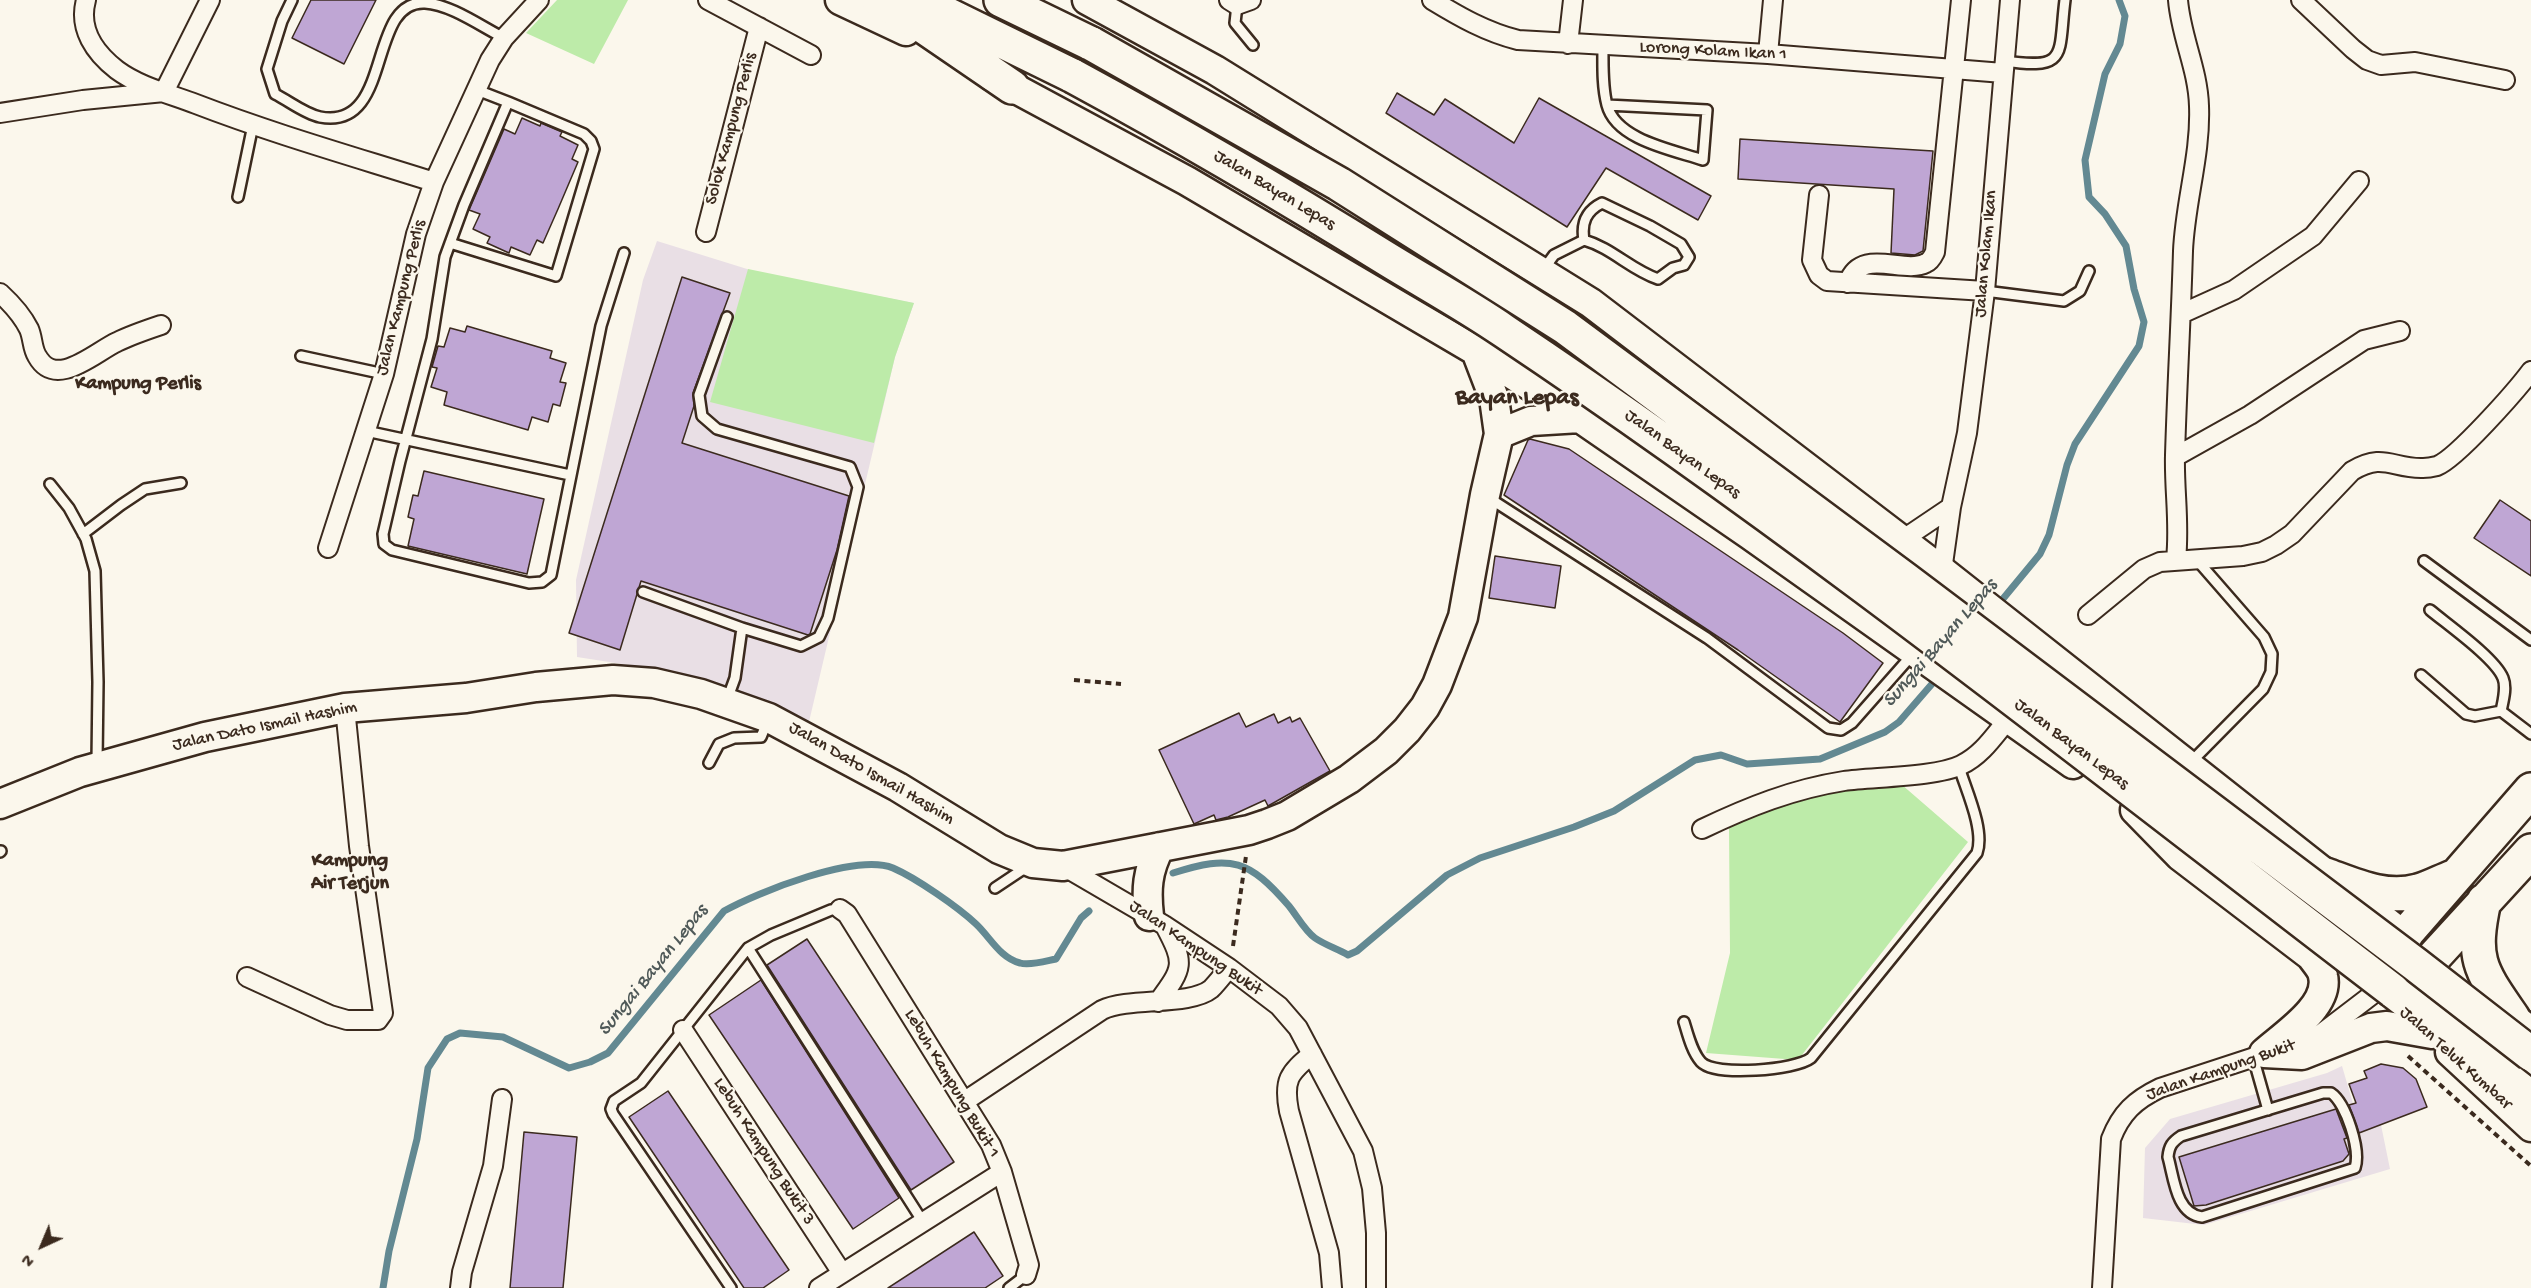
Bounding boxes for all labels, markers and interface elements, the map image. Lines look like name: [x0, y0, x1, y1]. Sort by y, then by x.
street label: Lorong Kolam Ikan 1: [1639, 37, 1787, 67]
street label: Solok Kampung Perlis: [701, 51, 763, 207]
street label: Jalan Bayan Lepas: [1209, 146, 1339, 236]
street label: Jalan Kolam Ikan: [1971, 190, 2003, 318]
street label: Jalan Kampung Perlis: [372, 218, 432, 378]
district label: Kampung Perlis: [75, 373, 201, 397]
district label: Bayan Lepas: [1456, 385, 1578, 413]
street label: Jalan Bayan Lepas: [1620, 406, 1744, 504]
water label: Sungai Bayan Lepas: [1879, 575, 2003, 713]
street label: Jalan Bayan Lepas: [2009, 695, 2133, 795]
street label: Jalan Dato Ismail Hashim: [171, 697, 359, 757]
street label: Jalan Dato Ismail Hashim: [784, 718, 958, 830]
district label: Kampung Air Terjun: [311, 850, 389, 897]
street label: Jalan Kampung Bukit: [1124, 896, 1266, 1002]
water label: Sungai Bayan Lepas: [594, 900, 714, 1042]
street label: Jalan Teluk Kumbar: [2394, 1003, 2516, 1115]
street label: Lebuh Kampung Bukit 1: [898, 1006, 1004, 1162]
street label: Jalan Kampung Bukit: [2144, 1035, 2298, 1107]
street label: Lebuh Kampung Bukit 3: [707, 1074, 819, 1230]
north arrow: [12, 1216, 72, 1276]
text: N: [19, 1249, 40, 1270]

